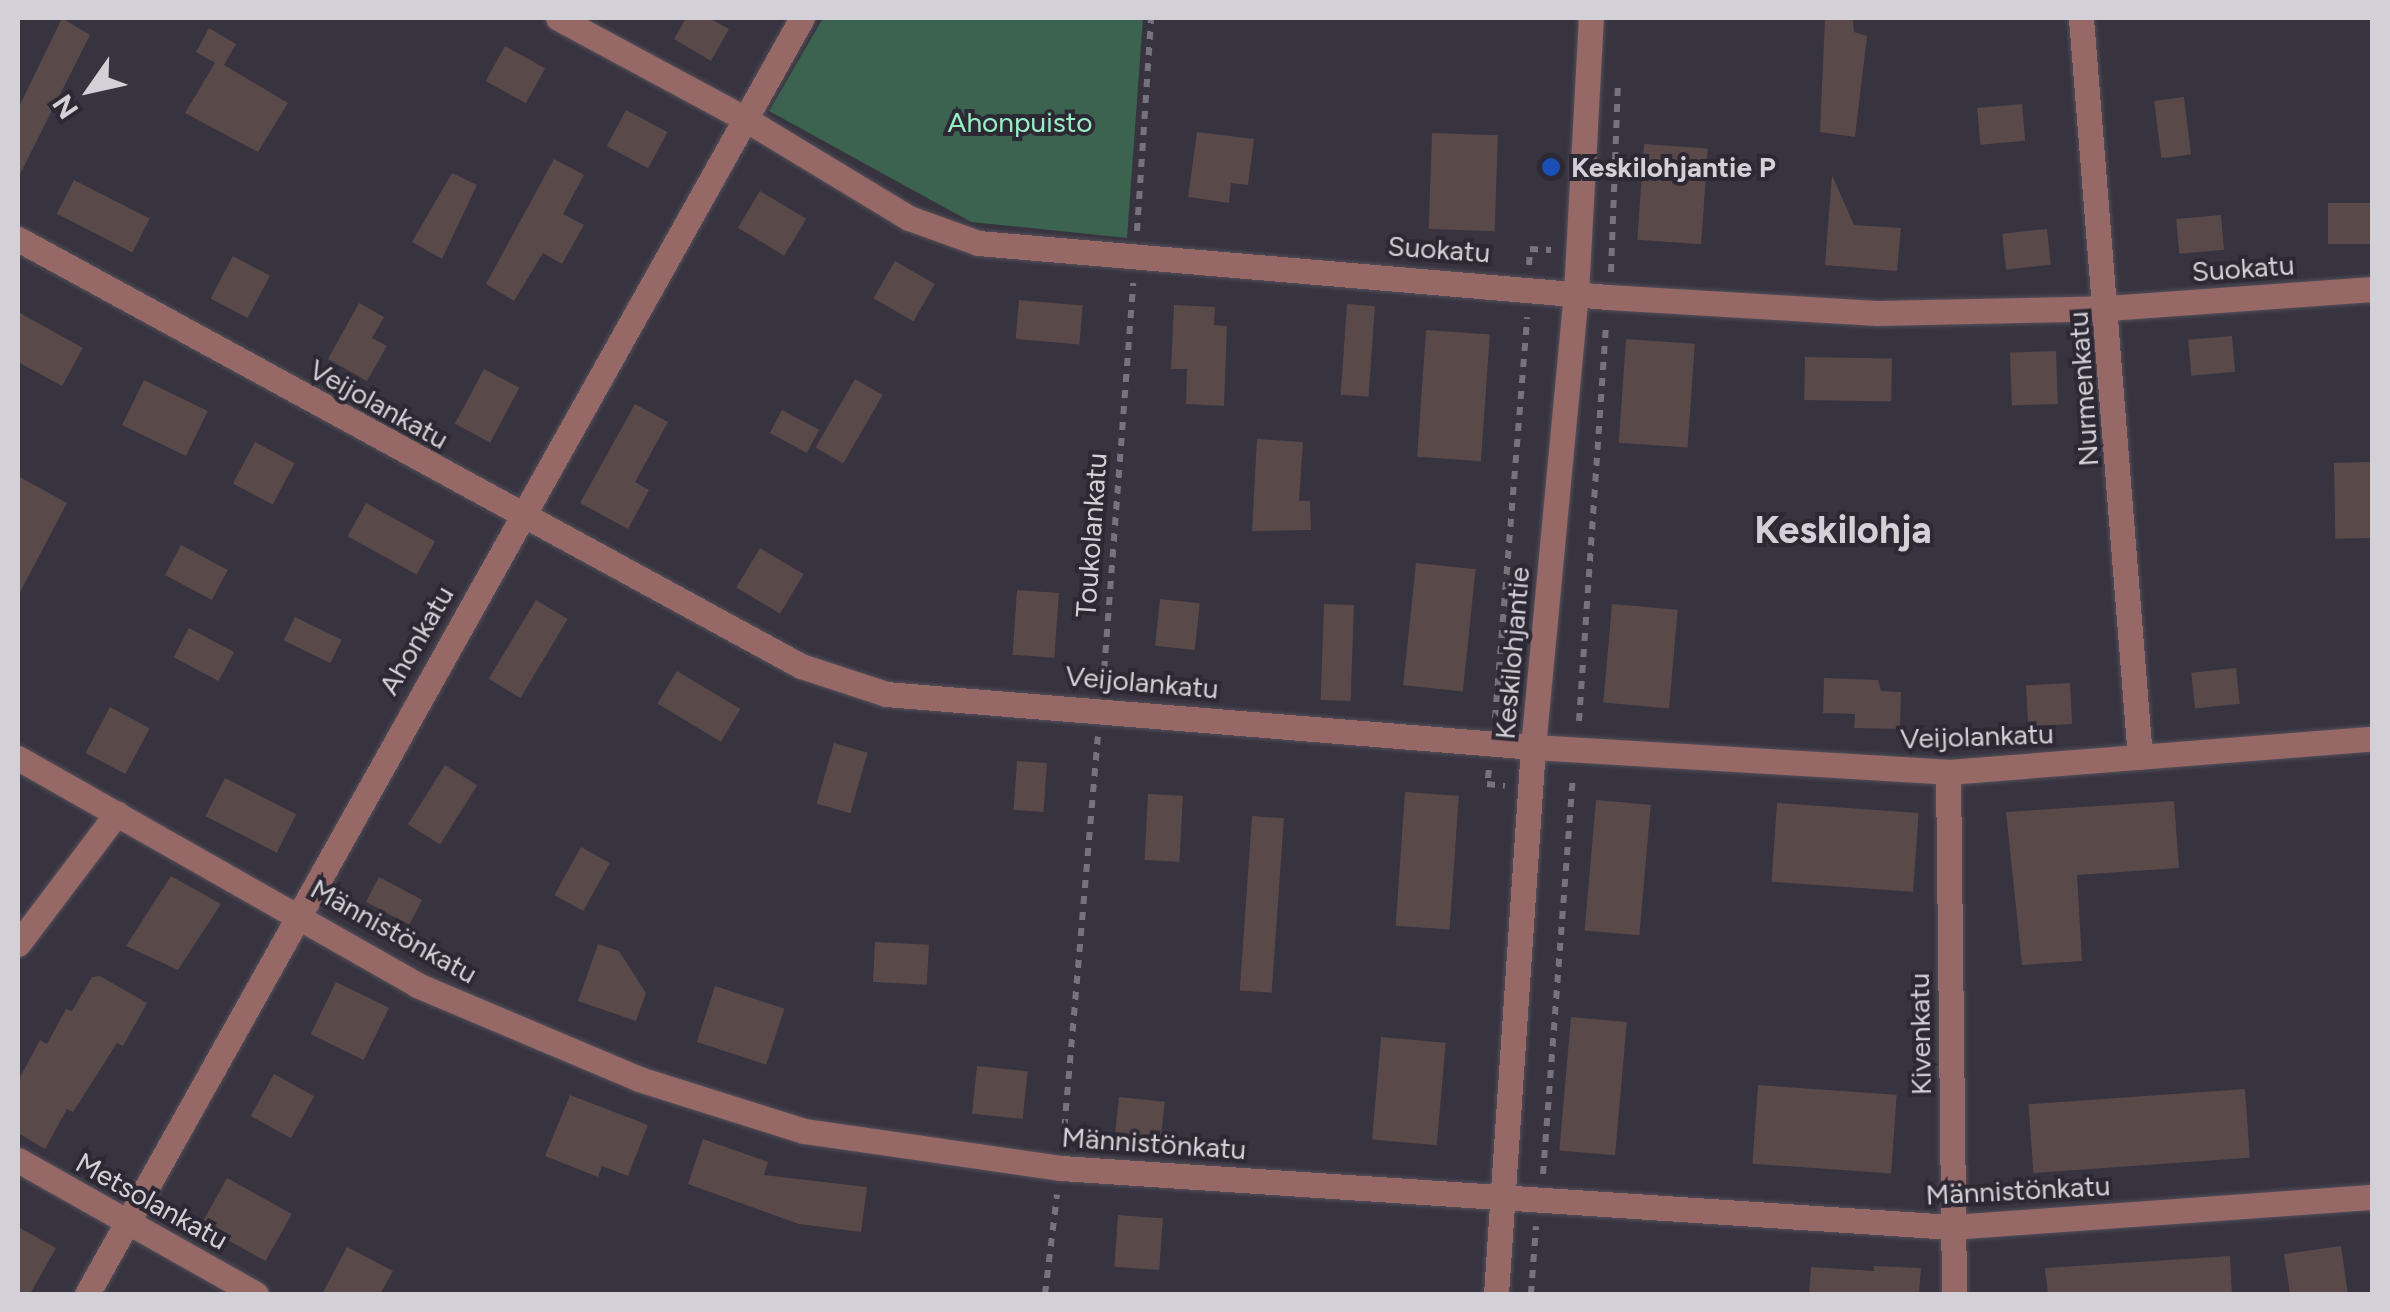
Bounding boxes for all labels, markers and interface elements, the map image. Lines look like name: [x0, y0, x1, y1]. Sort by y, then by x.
north arrow: [40, 40, 140, 140]
text: N: [45, 88, 85, 125]
park label: Ahonpuisto: [948, 105, 1092, 139]
place label: Keskilohjantie P: [1571, 150, 1776, 184]
marker: Keskilohjantie P: [1540, 156, 1562, 178]
street label: Suokatu: [1387, 229, 1491, 269]
street label: Suokatu: [2191, 248, 2295, 288]
street label: Nurmenkatu: [2061, 310, 2105, 468]
street label: Veijolankatu: [304, 352, 454, 456]
street label: Toukolankatu: [1068, 452, 1114, 618]
district label: Keskilohja: [1754, 508, 1932, 554]
street label: Keskilohjantie: [1488, 565, 1536, 741]
street label: Ahonkatu: [371, 580, 461, 700]
street label: Veijolankatu: [1064, 659, 1220, 705]
street label: Veijolankatu: [1900, 717, 2054, 755]
street label: Männistönkatu: [305, 871, 483, 991]
street label: Kivenkatu: [1902, 972, 1938, 1096]
street label: Männistönkatu: [1061, 1120, 1247, 1166]
street label: Metsolankatu: [70, 1145, 234, 1257]
street label: Männistönkatu: [1925, 1168, 2111, 1212]

